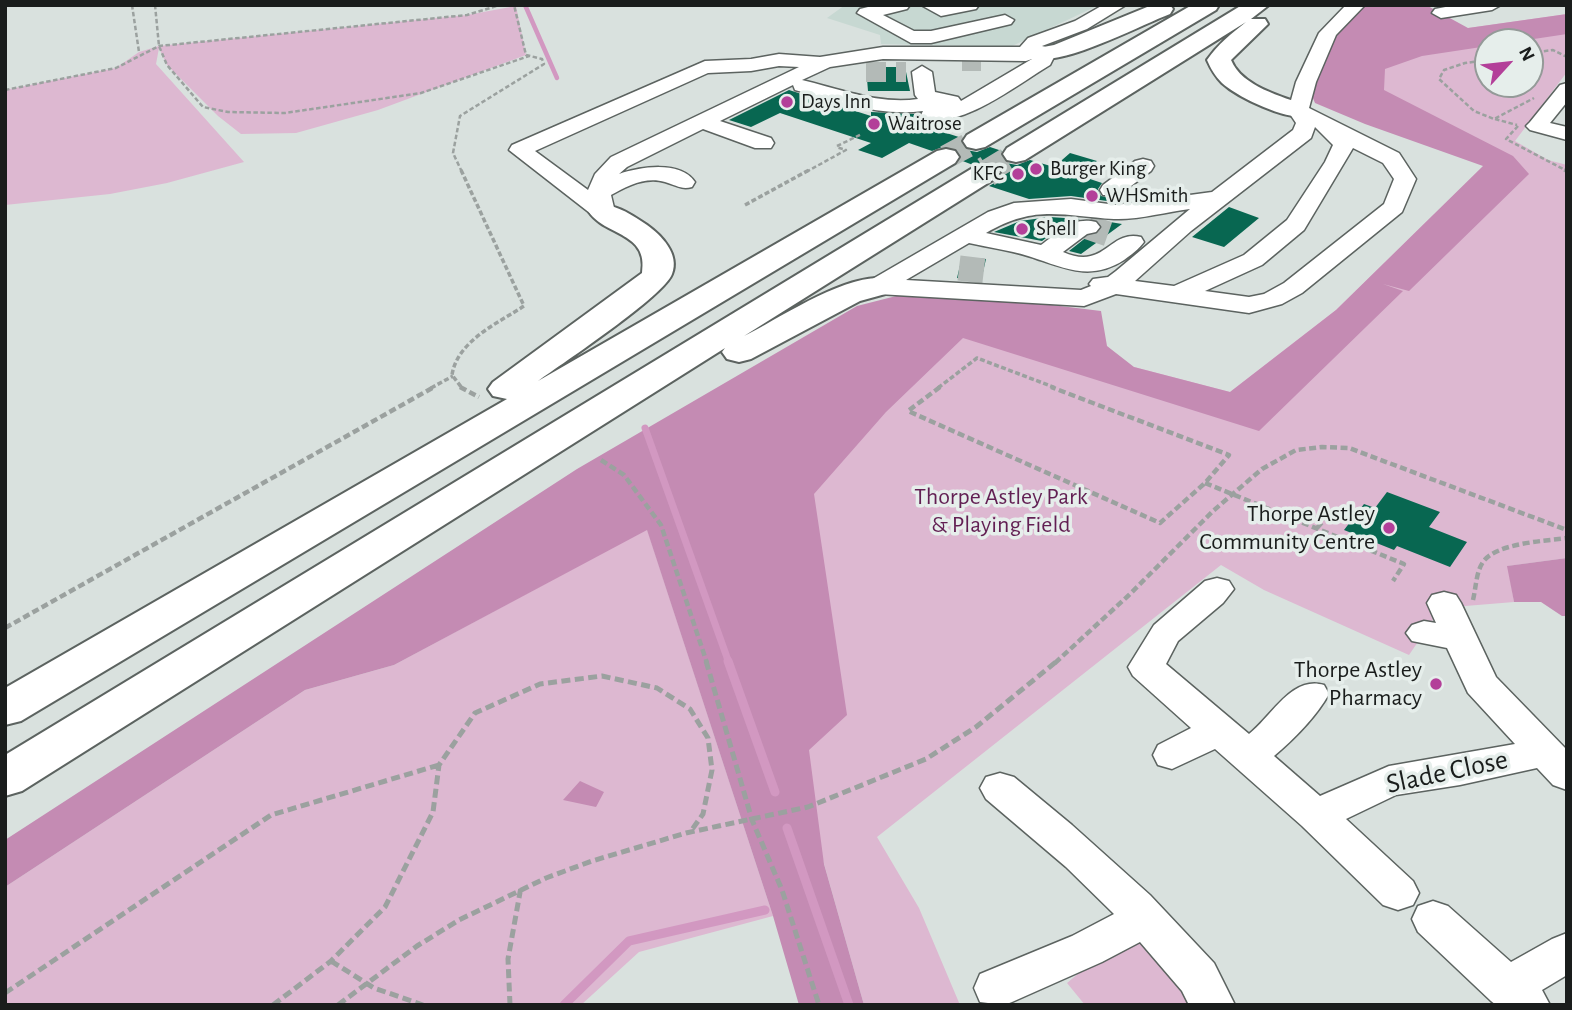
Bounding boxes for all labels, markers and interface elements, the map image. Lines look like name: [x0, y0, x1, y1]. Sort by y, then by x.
north arrow: [1474, 28, 1544, 98]
text: N: [1515, 44, 1538, 64]
place label: Days Inn: [801, 89, 871, 115]
marker: Days Inn: [779, 94, 795, 110]
place label: Waitrose: [888, 111, 962, 137]
marker: Waitrose: [866, 116, 882, 132]
place label: Burger King: [1050, 156, 1146, 182]
place label: KFC: [973, 161, 1004, 187]
marker: Burger King: [1028, 161, 1044, 177]
marker: KFC: [1010, 166, 1026, 182]
place label: WHSmith: [1106, 183, 1188, 209]
marker: WHSmith: [1084, 188, 1100, 204]
place label: Shell: [1036, 216, 1077, 242]
marker: Shell: [1014, 221, 1030, 237]
park label: Thorpe Astley Park & Playing Field: [914, 483, 1088, 539]
place label: Thorpe Astley Community Centre: [1199, 500, 1375, 556]
marker: Thorpe Astley Community Centre: [1381, 520, 1397, 536]
place label: Thorpe Astley Pharmacy: [1294, 656, 1422, 712]
marker: Thorpe Astley Pharmacy: [1428, 676, 1444, 692]
street label: Slade Close: [1383, 743, 1511, 801]

